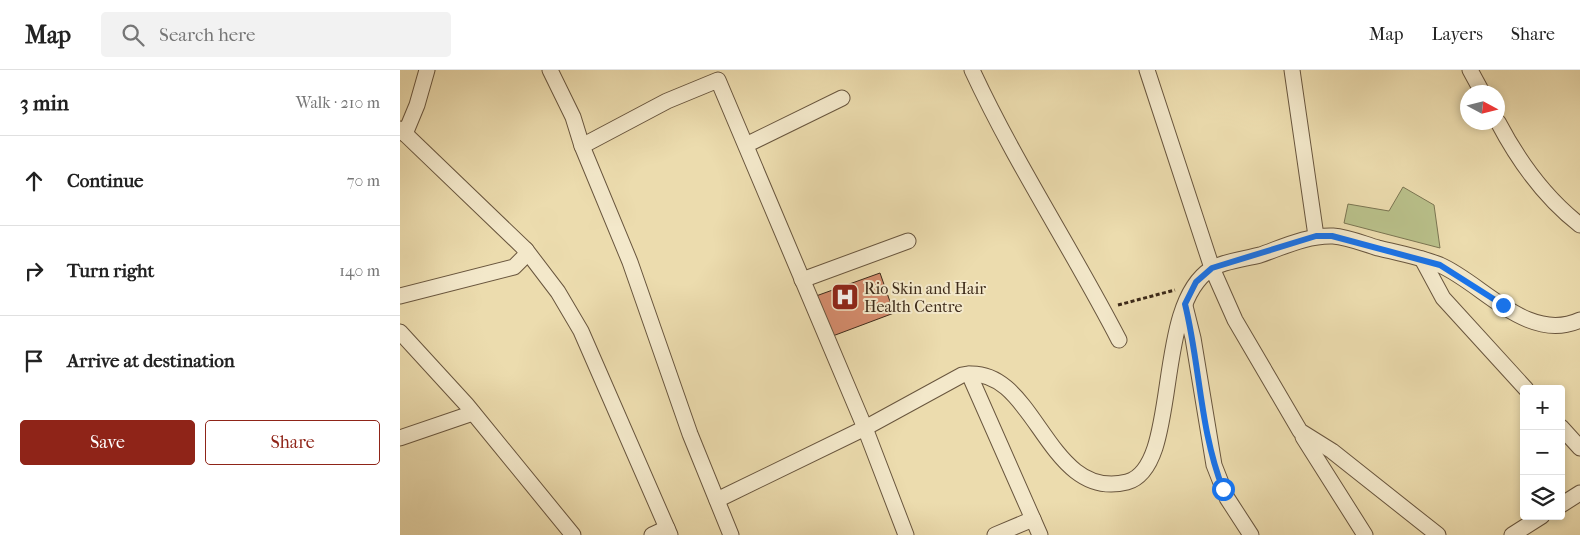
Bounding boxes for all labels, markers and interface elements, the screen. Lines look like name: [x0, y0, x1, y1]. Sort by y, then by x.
search box: [101, 12, 451, 57]
text: Map: [25, 21, 71, 49]
icon: search: [119, 21, 147, 49]
text: Search here: [159, 24, 255, 46]
text: Map: [1369, 24, 1403, 45]
text: Layers: [1431, 24, 1483, 45]
text: Share: [1511, 24, 1555, 45]
north arrow: [1460, 85, 1505, 130]
text: 3 min: [20, 91, 69, 115]
text: Walk · 210 m: [296, 93, 380, 112]
icon: ahead: [20, 167, 48, 195]
text: Continue: [67, 170, 143, 192]
text: 70 m: [347, 171, 380, 190]
icon: right: [20, 257, 48, 285]
text: Turn right: [67, 260, 154, 282]
text: 140 m: [339, 261, 380, 280]
place label: Rio Skin and Hair Health Centre: [864, 279, 986, 316]
hospital icon: Rio Skin and Hair Health Centre: [830, 282, 860, 312]
route end: [1492, 294, 1515, 317]
icon: arrive: [20, 347, 48, 375]
text: Arrive at destination: [67, 350, 235, 372]
map controls: [1520, 385, 1565, 520]
button: +: [1520, 385, 1565, 430]
button: Save: [20, 420, 195, 465]
button: Share: [205, 420, 380, 465]
button: −: [1520, 430, 1565, 475]
button: layers: [1520, 475, 1565, 520]
route start: [1212, 478, 1235, 501]

